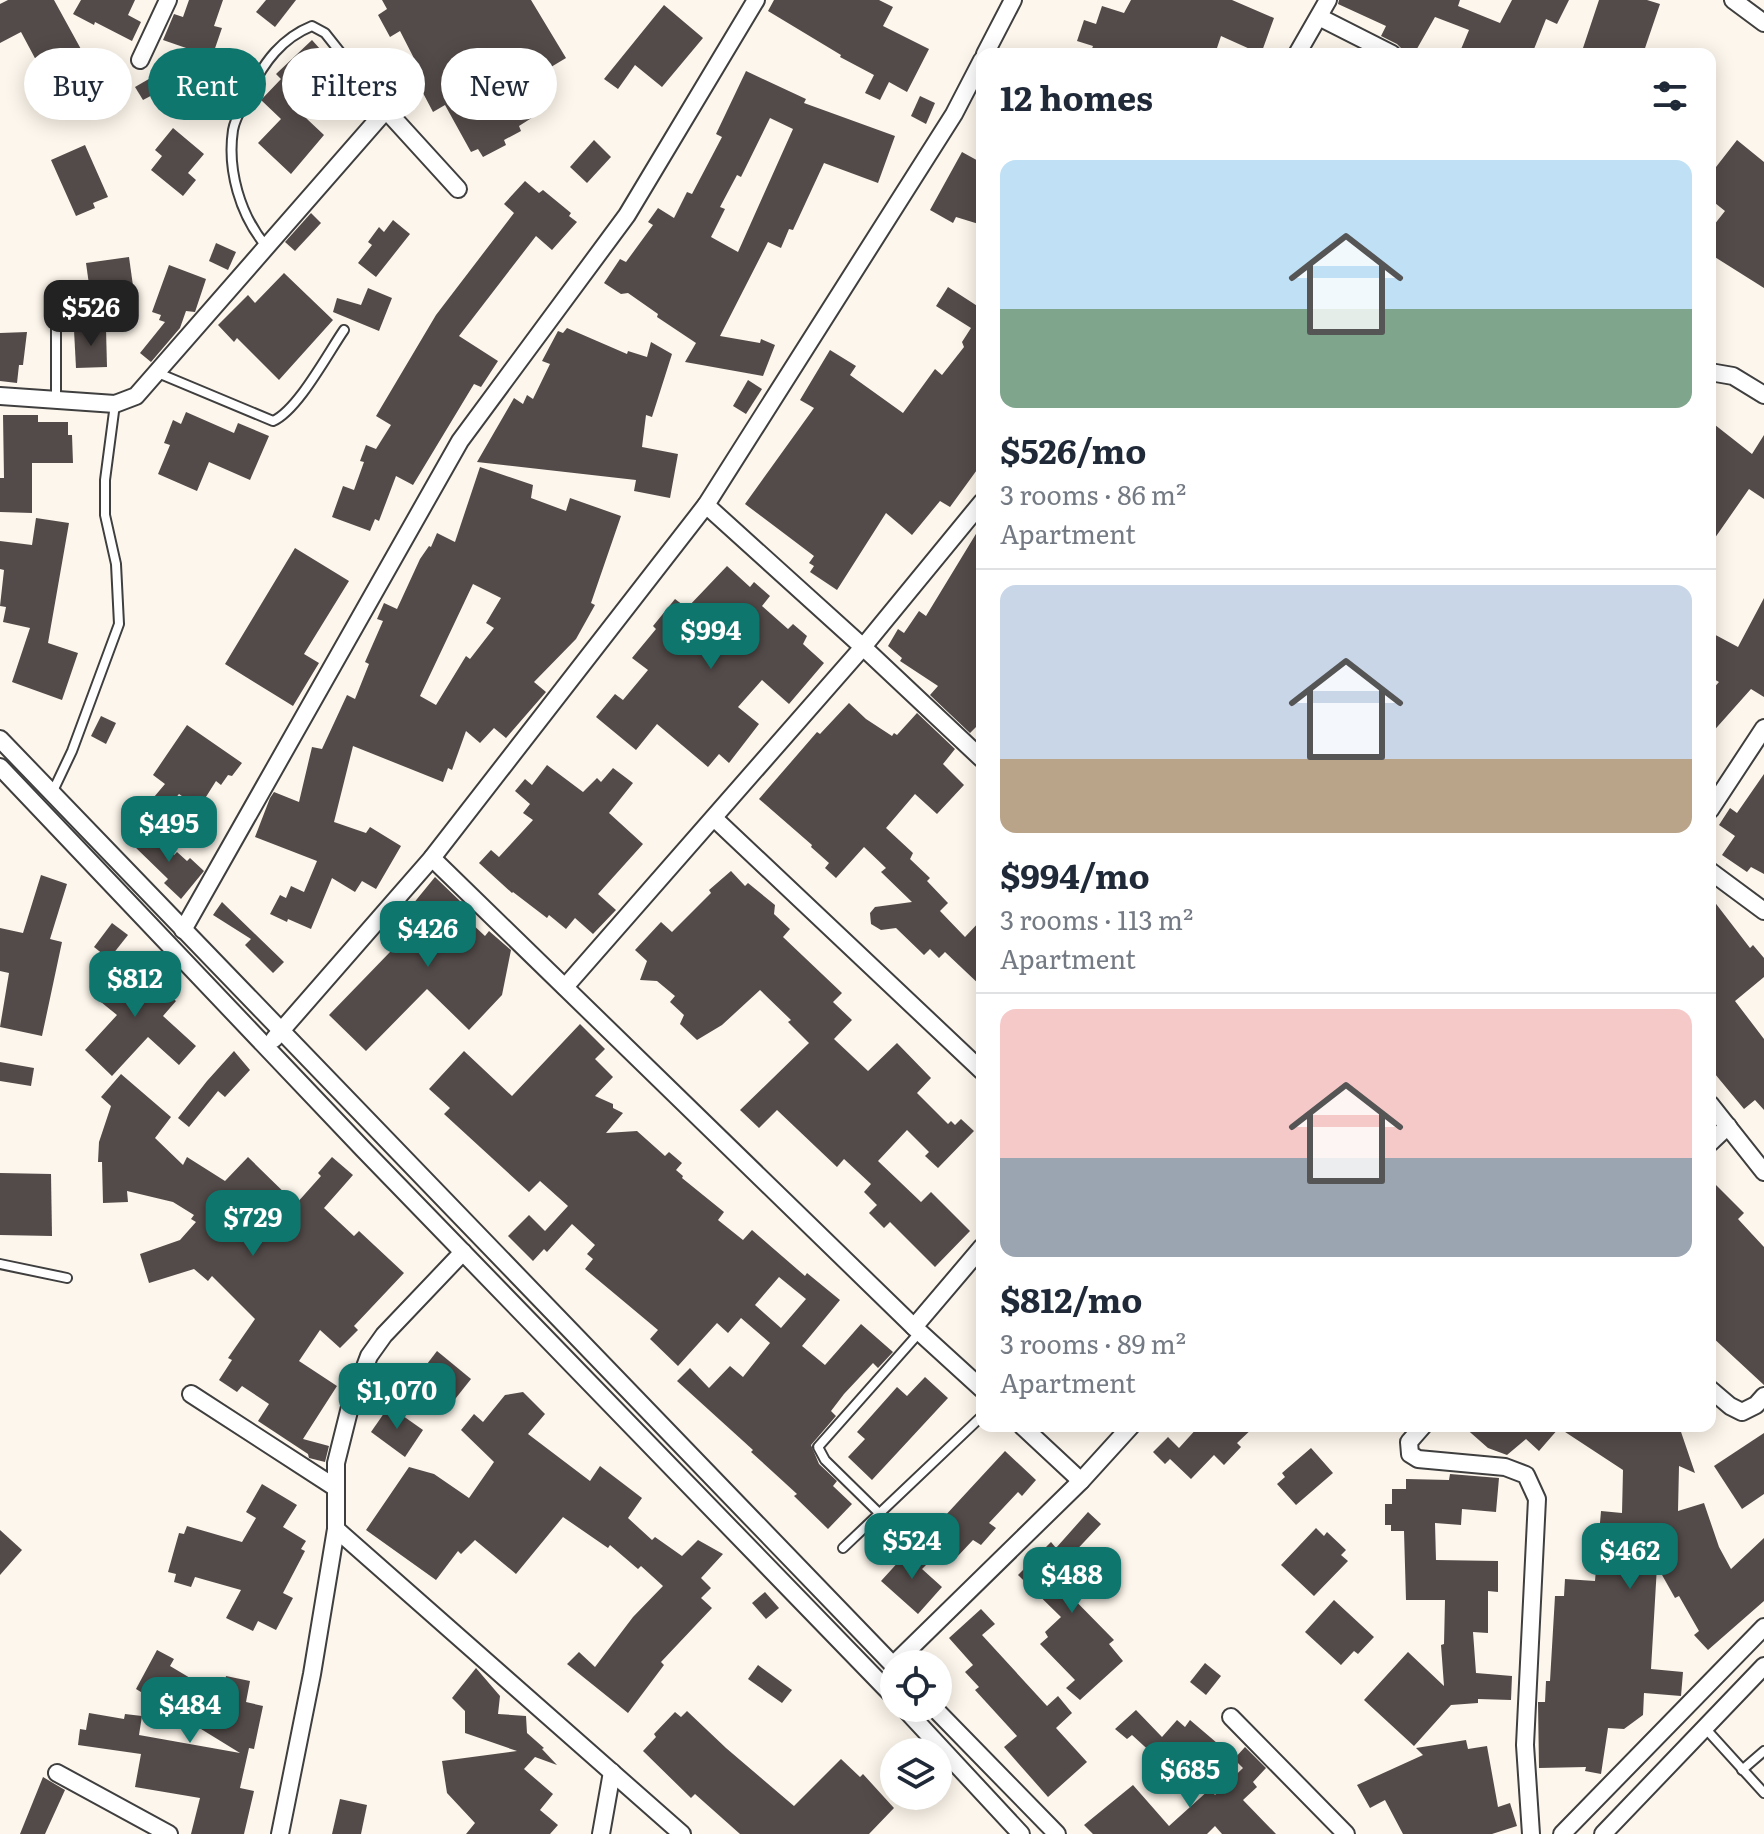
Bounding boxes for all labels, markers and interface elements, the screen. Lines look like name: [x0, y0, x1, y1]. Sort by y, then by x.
chip: Buy: [24, 48, 132, 120]
chip: Rent: [148, 48, 266, 120]
chip: Filters: [282, 48, 425, 120]
chip: New: [441, 48, 557, 120]
text: 12 homes: [1000, 71, 1153, 121]
icon: filters: [1648, 74, 1692, 118]
icon: home: [1274, 212, 1418, 356]
pin: $526: [44, 280, 138, 348]
text: $526: [62, 286, 120, 325]
text: $526/mo: [1000, 424, 1146, 474]
text: 3 rooms · 86 m²: [1000, 474, 1186, 513]
text: Apartment: [1000, 513, 1136, 552]
pin: $994: [664, 603, 758, 671]
text: $994: [681, 609, 741, 648]
icon: home: [1274, 637, 1418, 781]
pin: $495: [122, 796, 216, 864]
text: $495: [139, 802, 199, 841]
text: $994/mo: [1000, 849, 1150, 899]
text: 3 rooms · 113 m²: [1000, 899, 1193, 938]
pin: $426: [381, 901, 475, 969]
text: $426: [398, 907, 458, 946]
text: Apartment: [1000, 938, 1136, 977]
pin: $812: [88, 951, 182, 1019]
text: $812: [107, 957, 163, 996]
icon: home: [1274, 1061, 1418, 1205]
pin: $729: [206, 1190, 300, 1258]
text: $729: [224, 1196, 282, 1235]
text: $812/mo: [1000, 1273, 1142, 1323]
text: 3 rooms · 89 m²: [1000, 1323, 1186, 1362]
text: Apartment: [1000, 1362, 1136, 1401]
pin: $1,070: [332, 1363, 462, 1431]
text: $1,070: [357, 1369, 437, 1408]
pin: $524: [865, 1513, 959, 1581]
text: $524: [883, 1519, 942, 1558]
pin: $462: [1583, 1523, 1677, 1591]
text: $462: [1600, 1529, 1660, 1568]
pin: $488: [1025, 1547, 1119, 1615]
text: $488: [1041, 1553, 1103, 1592]
map controls: [880, 1650, 952, 1810]
button: locate: [880, 1650, 952, 1722]
pin: $484: [143, 1677, 237, 1745]
text: $484: [159, 1683, 221, 1722]
button: layers: [880, 1738, 952, 1810]
pin: $685: [1143, 1742, 1237, 1810]
text: $685: [1160, 1748, 1220, 1787]

